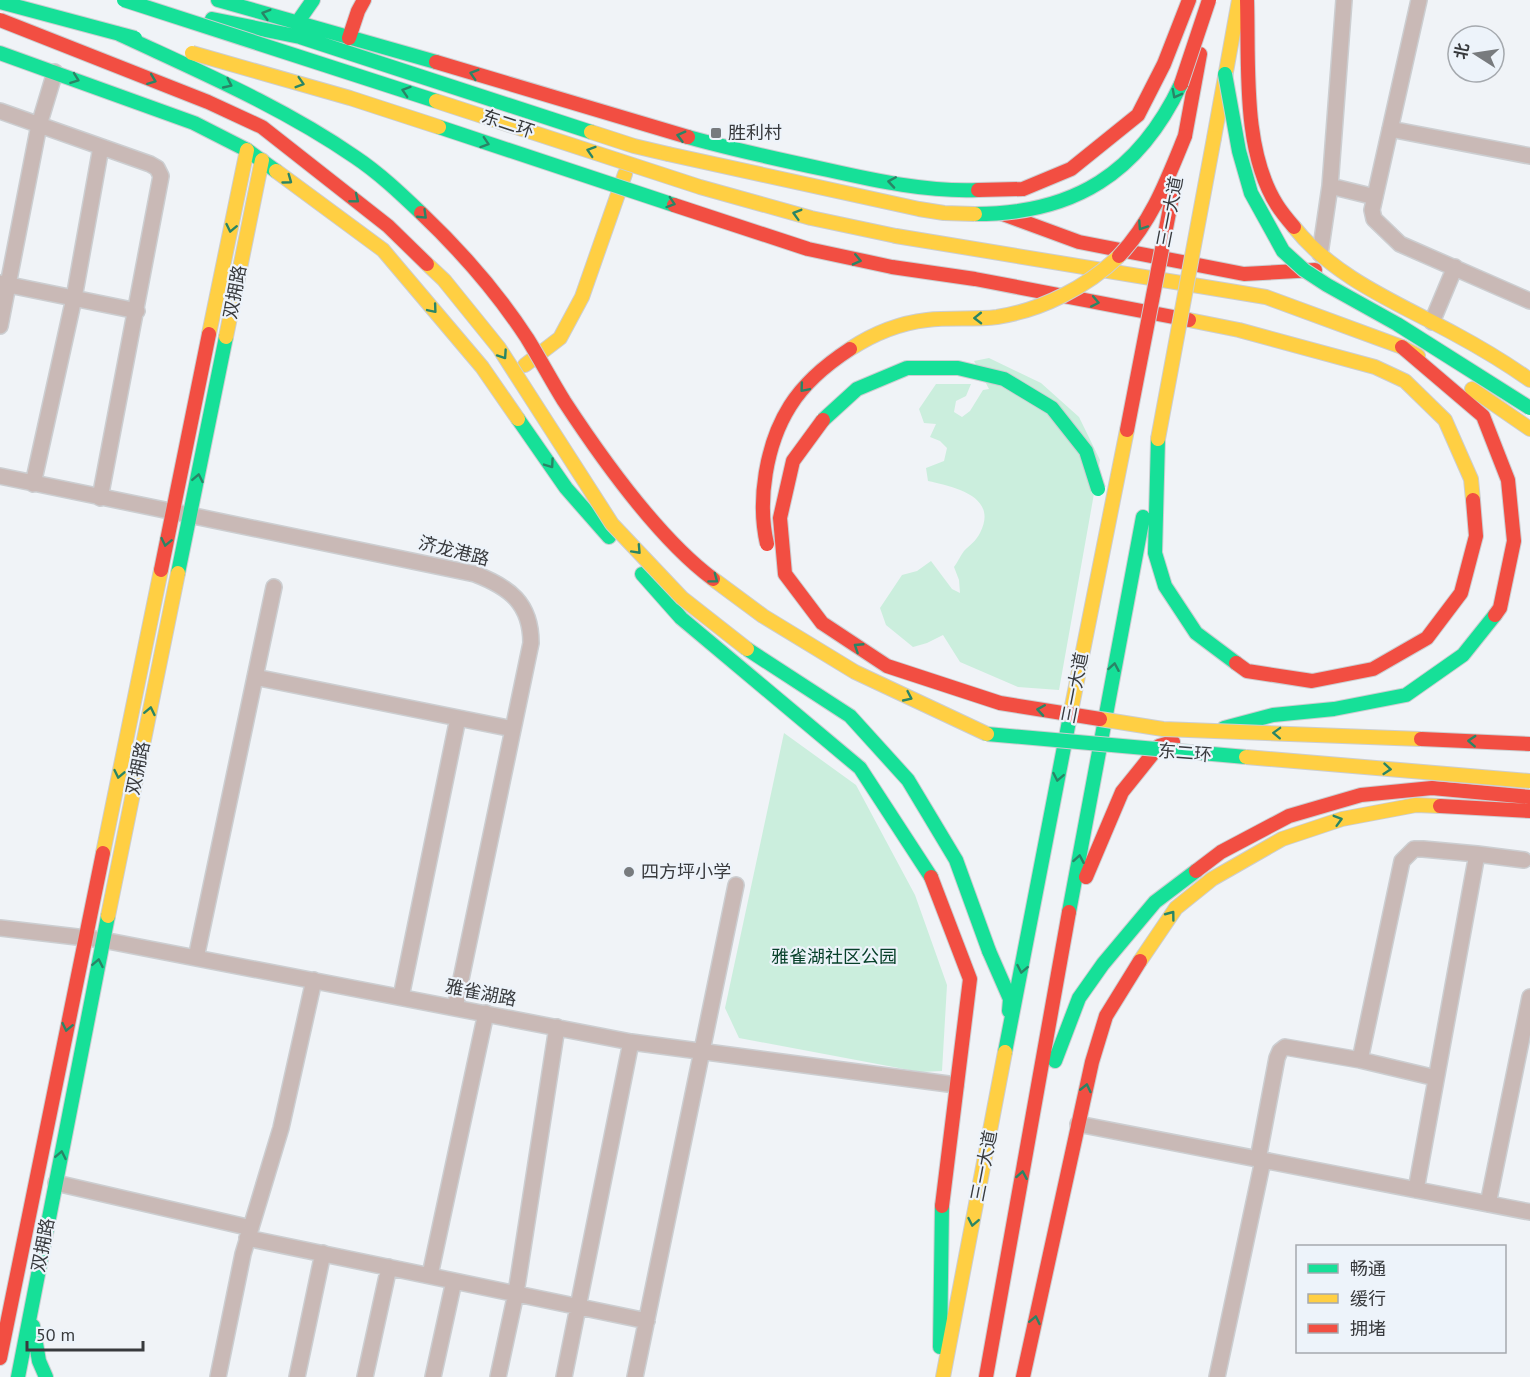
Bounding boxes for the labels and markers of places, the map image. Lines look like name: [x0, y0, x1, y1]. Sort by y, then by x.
place label: 胜利村: [728, 121, 782, 144]
marker: 胜利村: [709, 126, 723, 140]
place label: 四方坪小学: [641, 860, 731, 883]
marker: 四方坪小学: [622, 865, 636, 879]

